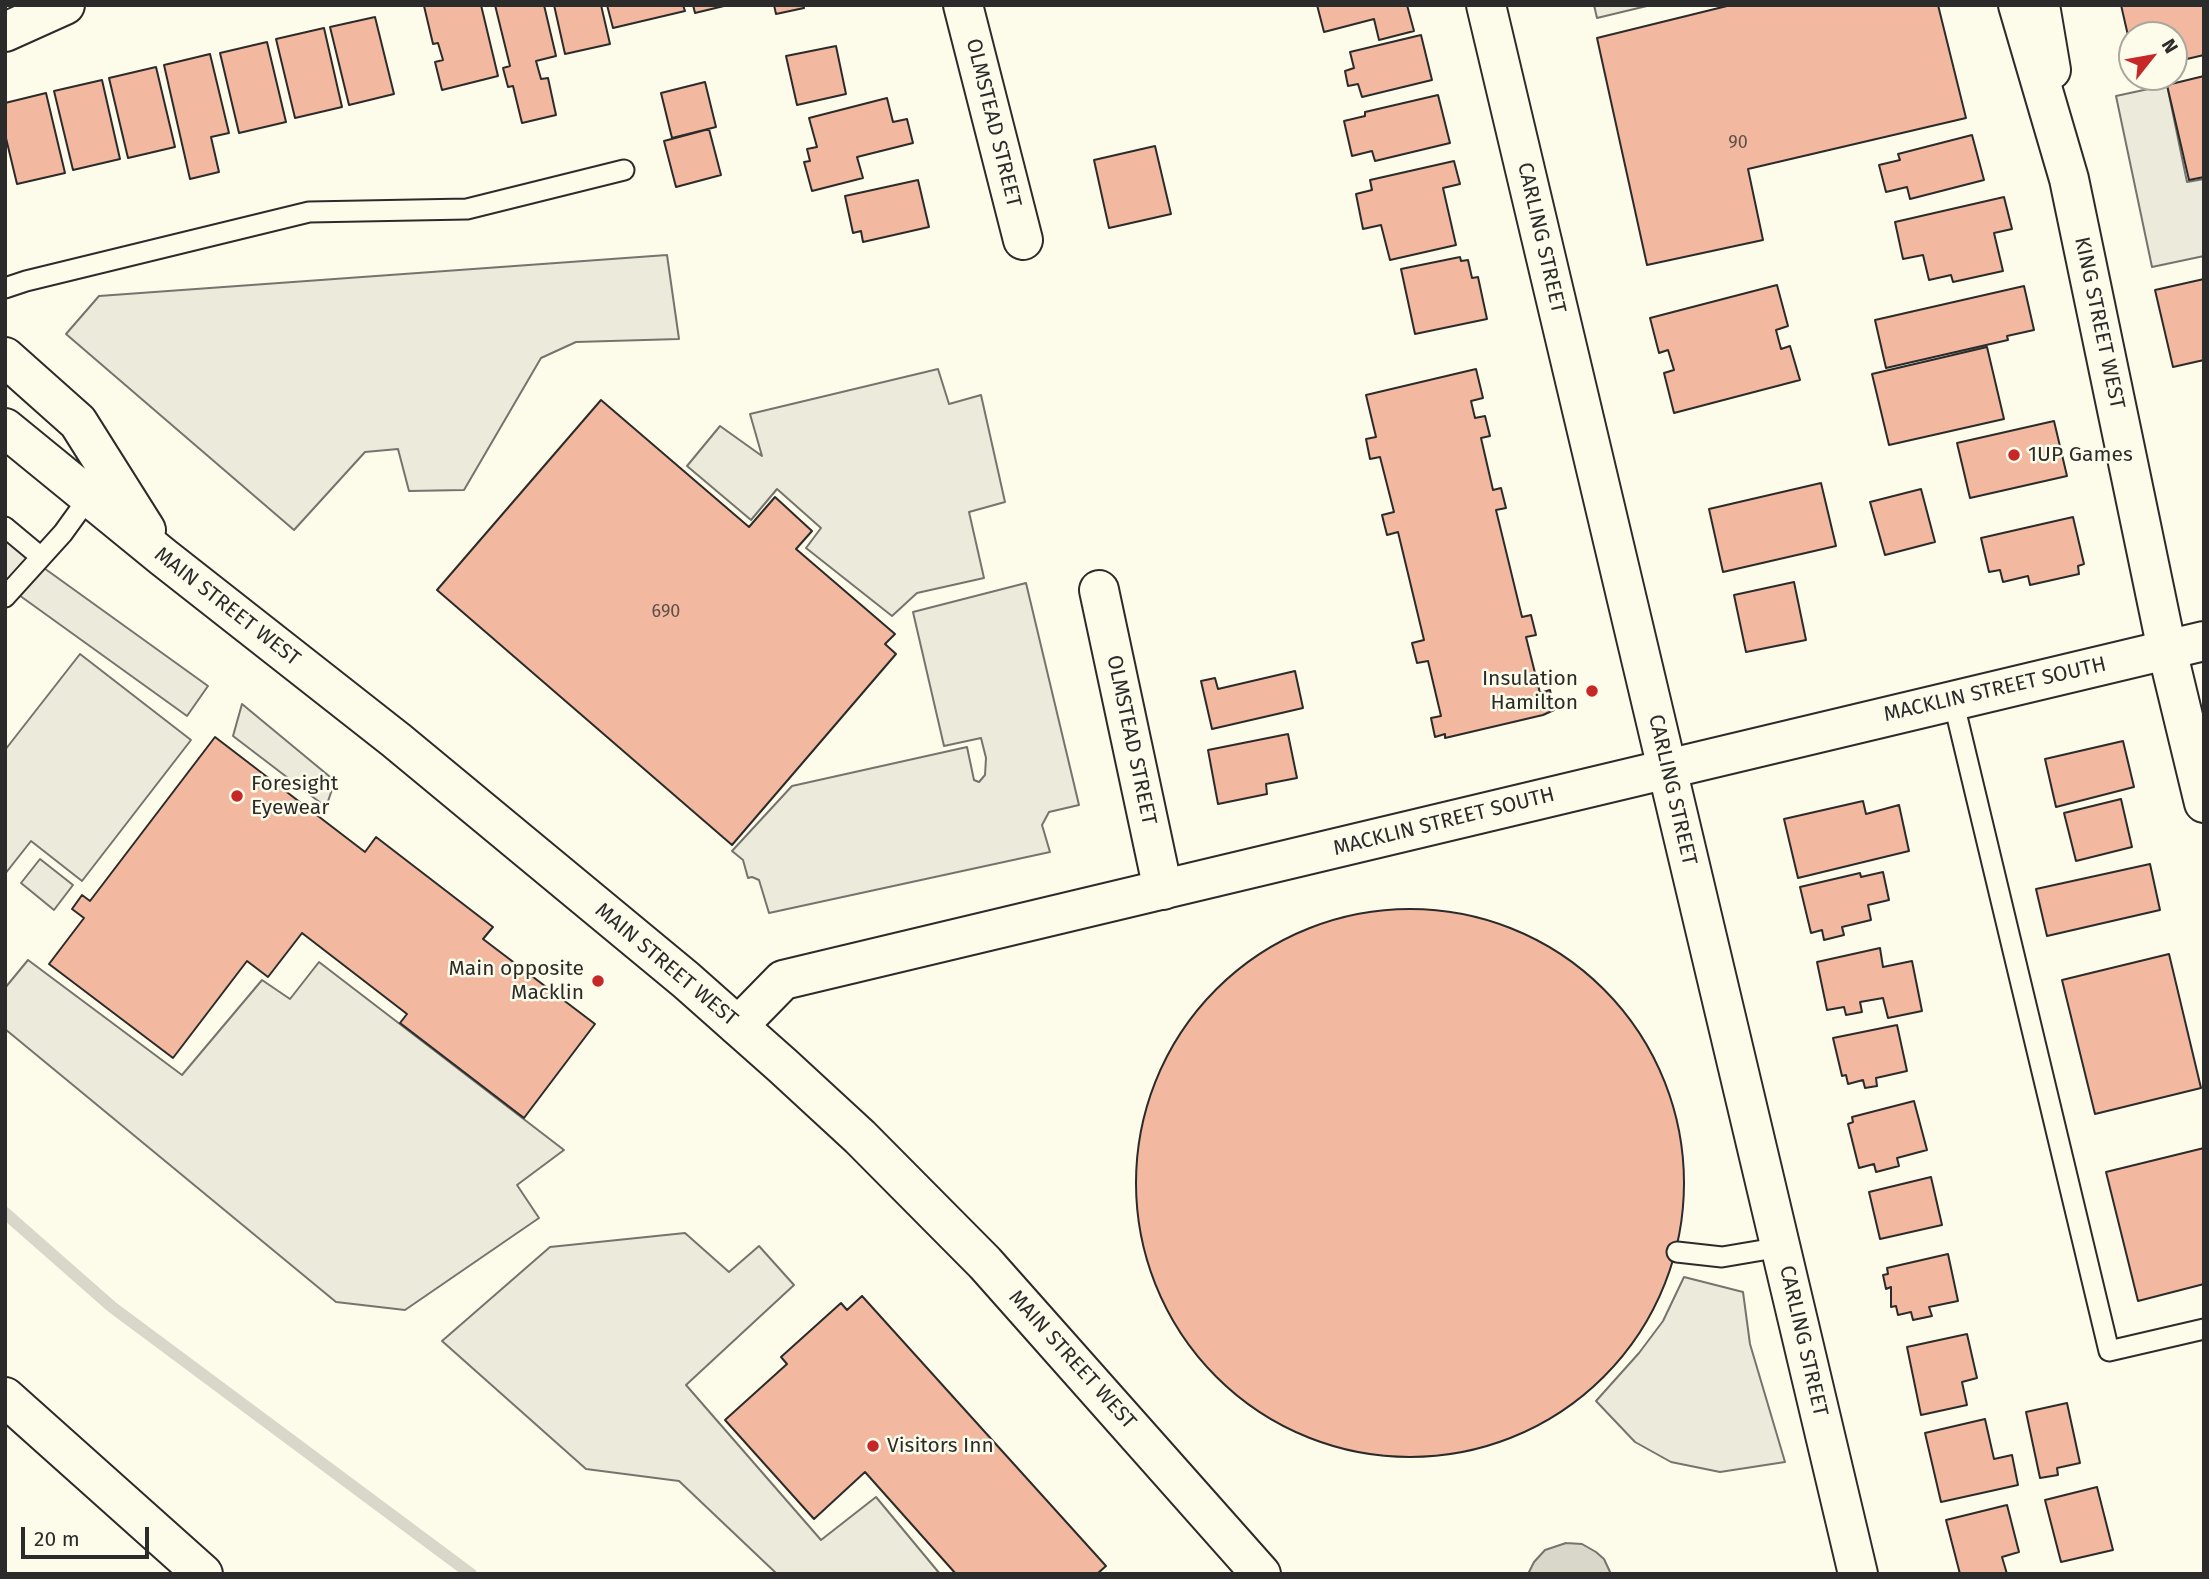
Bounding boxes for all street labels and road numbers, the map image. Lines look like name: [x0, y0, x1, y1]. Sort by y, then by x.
street label: OLMSTEAD STREET: [960, 36, 1026, 210]
street label: CARLING STREET: [1511, 160, 1571, 316]
street label: KING STREET WEST: [2068, 235, 2130, 411]
street label: MAIN STREET WEST: [149, 542, 305, 672]
street label: MACKLIN STREET SOUTH: [1881, 652, 2109, 728]
street label: OLMSTEAD STREET: [1101, 653, 1161, 827]
street label: CARLING STREET: [1642, 712, 1702, 868]
street label: MACKLIN STREET SOUTH: [1331, 782, 1557, 862]
street label: MAIN STREET WEST: [590, 898, 742, 1032]
street label: CARLING STREET: [1773, 1263, 1833, 1419]
street label: MAIN STREET WEST: [1003, 1285, 1141, 1435]

